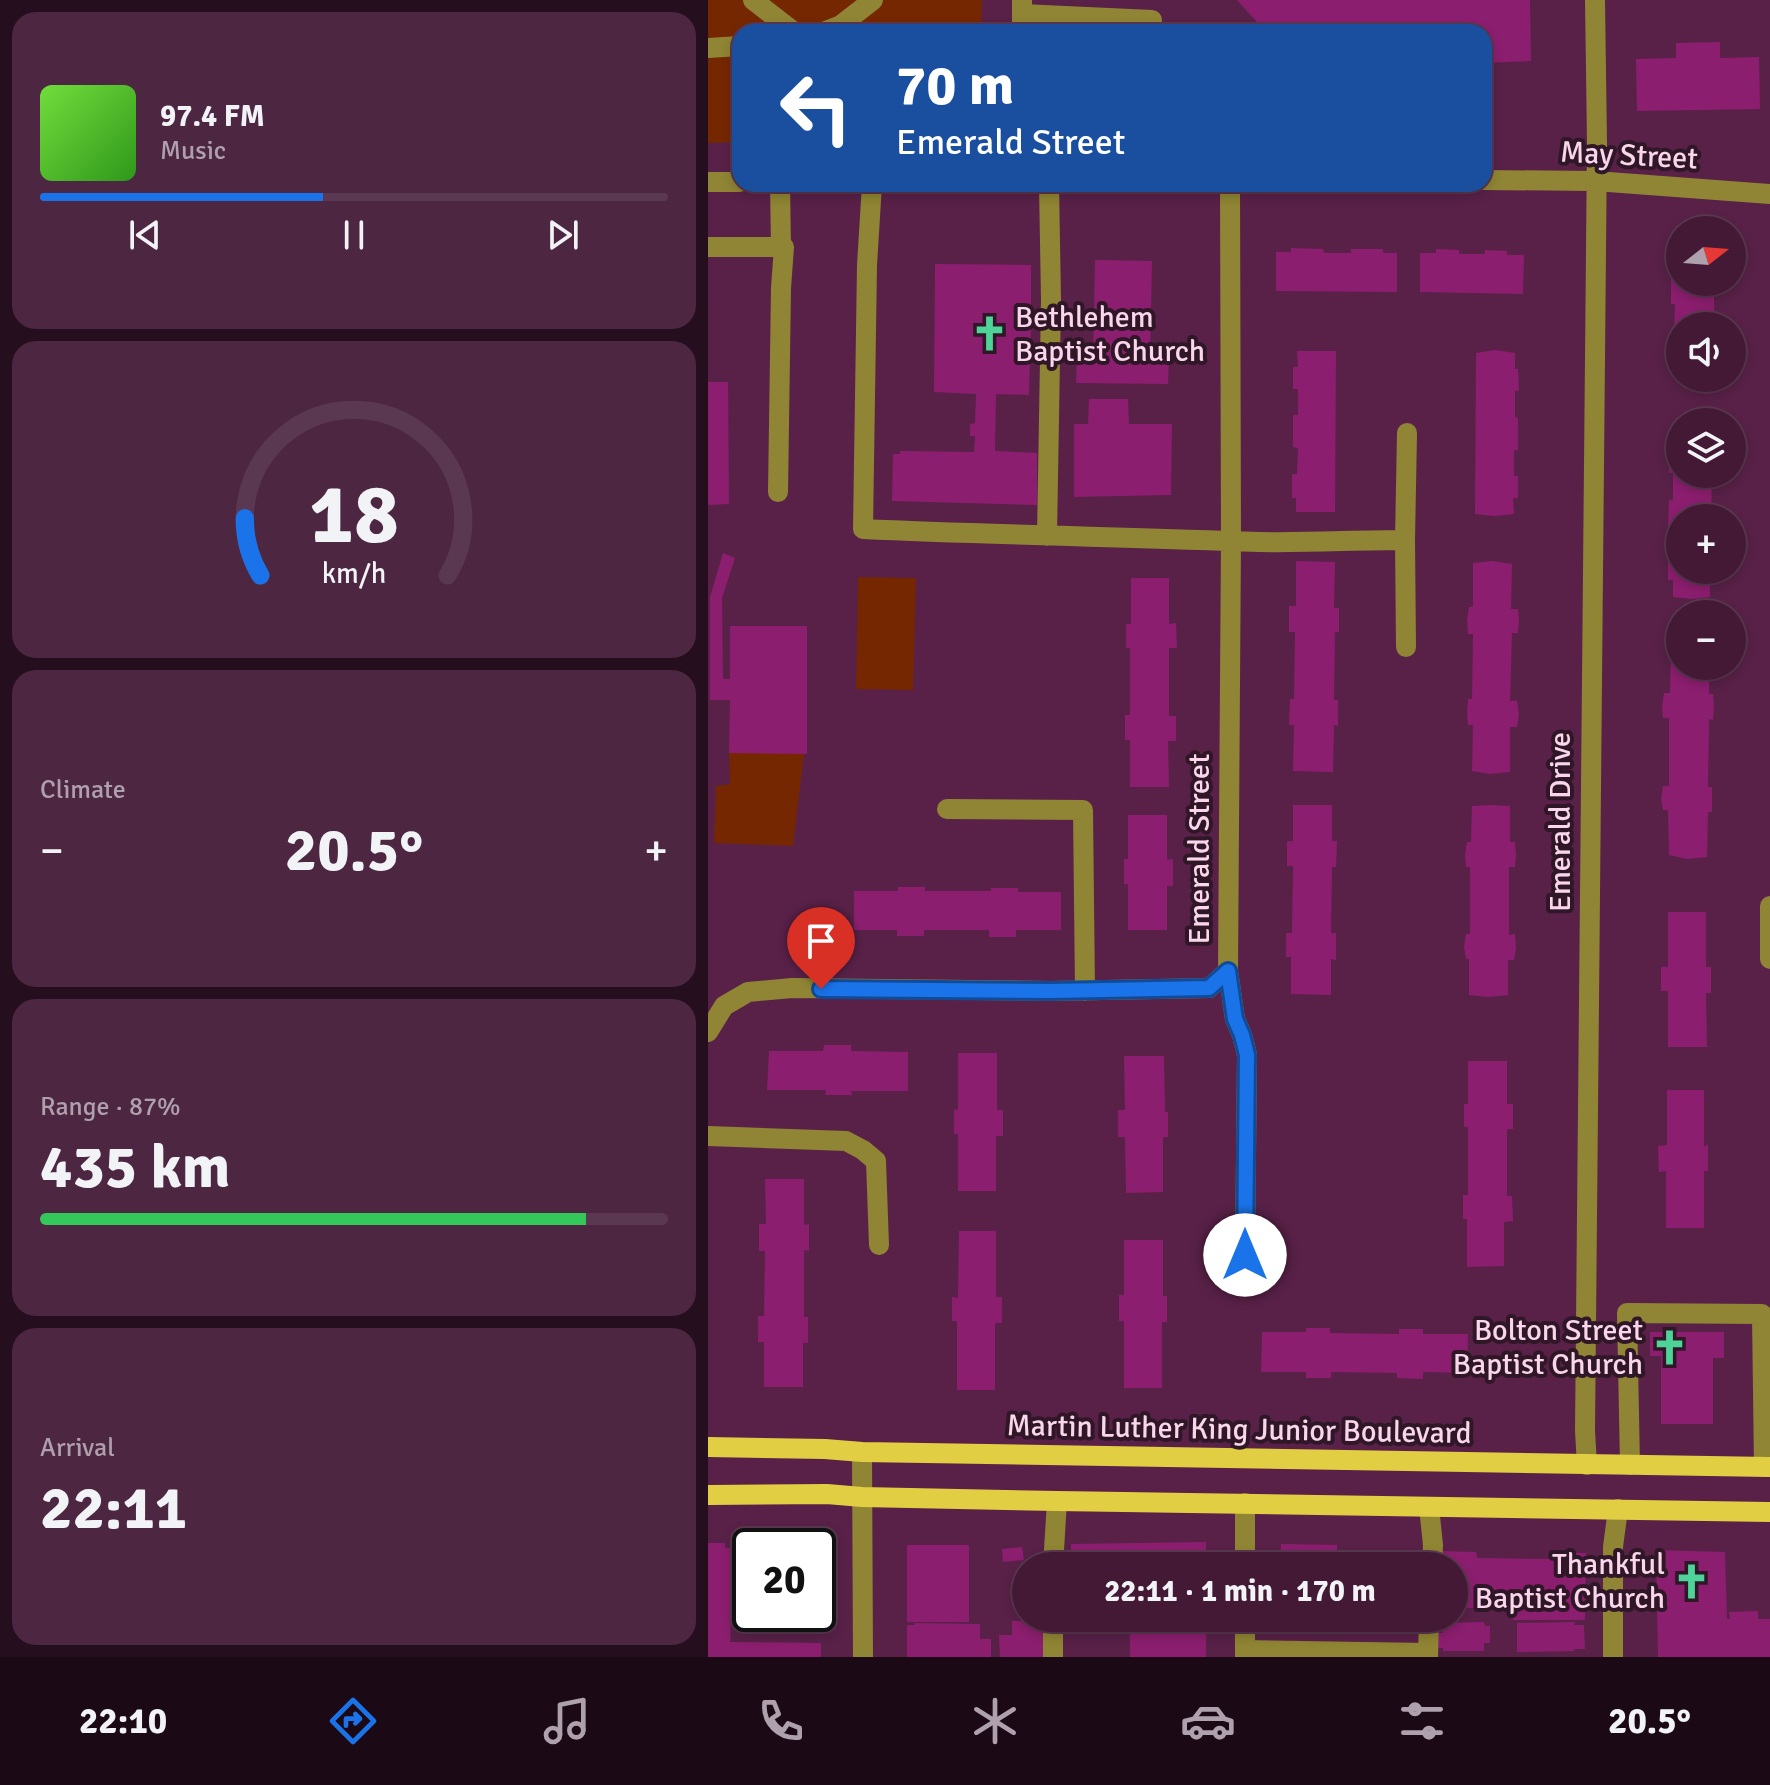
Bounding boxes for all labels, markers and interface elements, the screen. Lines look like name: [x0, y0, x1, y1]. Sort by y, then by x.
text: 70 m: [896, 51, 1014, 120]
icon: left: [764, 56, 868, 160]
text: 97.4 FM: [160, 98, 265, 135]
text: Emerald Street: [896, 120, 1125, 165]
street label: May Street: [1559, 133, 1699, 178]
text: Music: [160, 135, 226, 167]
icon: previous: [123, 213, 167, 257]
icon: pause: [332, 213, 376, 257]
icon: next: [541, 213, 585, 257]
north arrow: [1666, 216, 1746, 296]
map controls: [1666, 216, 1746, 680]
place label: Bethlehem Baptist Church: [1015, 299, 1205, 370]
button: sound: [1666, 312, 1746, 392]
church icon: Bethlehem Baptist Church: [970, 315, 1008, 353]
button: layers: [1666, 408, 1746, 488]
text: 18: [309, 463, 399, 565]
button: +: [1666, 504, 1746, 584]
text: km/h: [322, 556, 386, 591]
button: −: [1666, 600, 1746, 680]
street label: Emerald Drive: [1542, 732, 1579, 912]
street label: Emerald Street: [1181, 753, 1218, 945]
text: Climate: [40, 774, 126, 806]
text: 20.5°: [285, 814, 423, 888]
text: −: [40, 824, 64, 878]
text: +: [644, 824, 668, 878]
pin: [787, 907, 855, 989]
icon: arrive: [799, 919, 843, 963]
text: Range · 87%: [40, 1091, 181, 1123]
text: 435 km: [40, 1131, 230, 1205]
position arrow: [1203, 1213, 1287, 1297]
place label: Bolton Street Baptist Church: [1453, 1312, 1643, 1383]
church icon: Bolton Street Baptist Church: [1650, 1328, 1688, 1366]
street label: Martin Luther King Junior Boulevard: [1006, 1407, 1472, 1452]
text: Arrival: [40, 1432, 115, 1464]
text: 22:11: [40, 1472, 187, 1546]
speed limit sign: 20: [732, 1528, 836, 1632]
place label: Thankful Baptist Church: [1475, 1546, 1665, 1617]
church icon: Thankful Baptist Church: [1672, 1562, 1710, 1600]
text: 22:11 · 1 min · 170 m: [1104, 1573, 1376, 1610]
icon: directions: [325, 1693, 381, 1749]
icon: music: [539, 1693, 595, 1749]
icon: phone: [753, 1693, 809, 1749]
icon: climate: [967, 1693, 1023, 1749]
icon: car: [1180, 1693, 1236, 1749]
icon: filters: [1394, 1693, 1450, 1749]
text: 22:10: [79, 1699, 167, 1744]
text: 20.5°: [1608, 1699, 1691, 1744]

